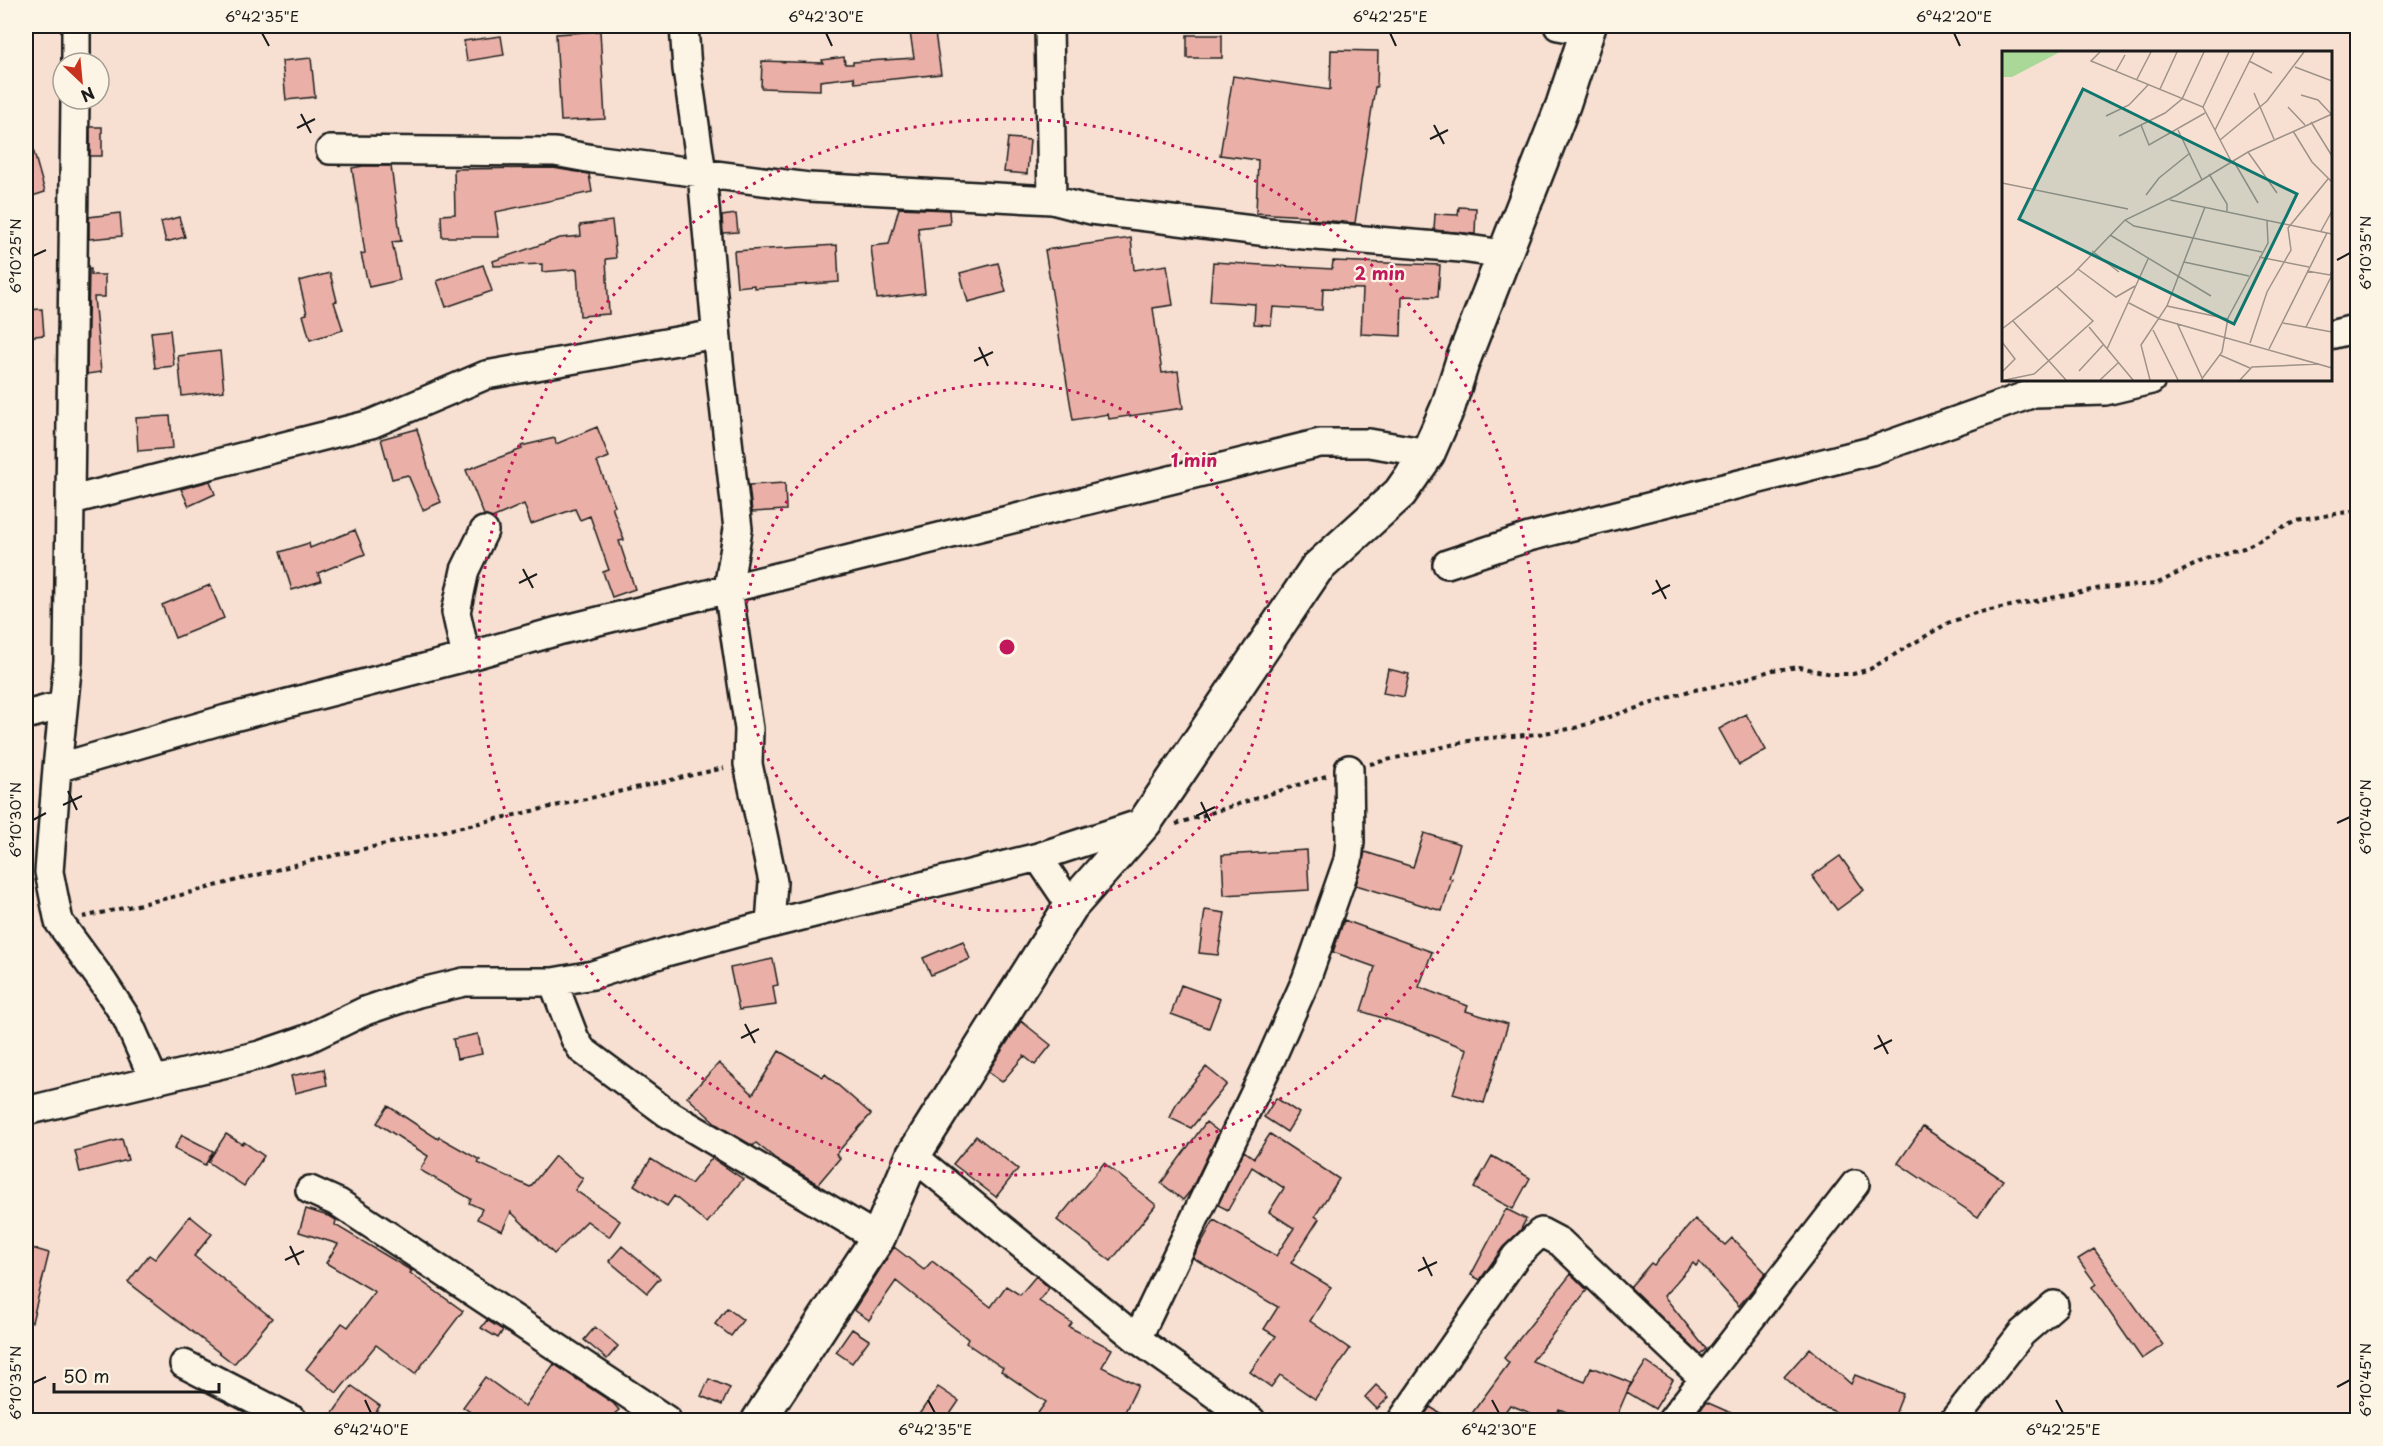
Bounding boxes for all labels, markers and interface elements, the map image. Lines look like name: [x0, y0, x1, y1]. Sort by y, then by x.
text: 6°42'35"E: [225, 4, 299, 27]
text: 6°42'30"E: [788, 4, 864, 27]
text: 6°42'25"E: [1352, 4, 1428, 27]
text: 6°42'20"E: [1916, 4, 1992, 27]
north arrow: [51, 51, 111, 111]
inset map: [2002, 51, 2332, 381]
text: N: [77, 82, 99, 109]
text: 6°10'35"N: [2353, 216, 2376, 290]
text: 6°10'25"N: [3, 218, 26, 294]
text: 2 min: [1355, 259, 1405, 286]
text: 1 min: [1171, 446, 1217, 473]
centre of rings: [997, 637, 1017, 657]
text: 6°10'40"N: [2353, 779, 2376, 855]
text: 6°10'30"N: [3, 782, 26, 858]
text: 6°10'45"N: [2353, 1343, 2376, 1417]
text: 6°10'35"N: [3, 1346, 26, 1420]
scale bar: [54, 1356, 219, 1394]
text: 50 m: [63, 1362, 110, 1389]
text: 6°42'40"E: [333, 1417, 409, 1440]
text: 6°42'35"E: [898, 1417, 972, 1440]
text: 6°42'30"E: [1461, 1417, 1537, 1440]
text: 6°42'25"E: [2025, 1417, 2101, 1440]

